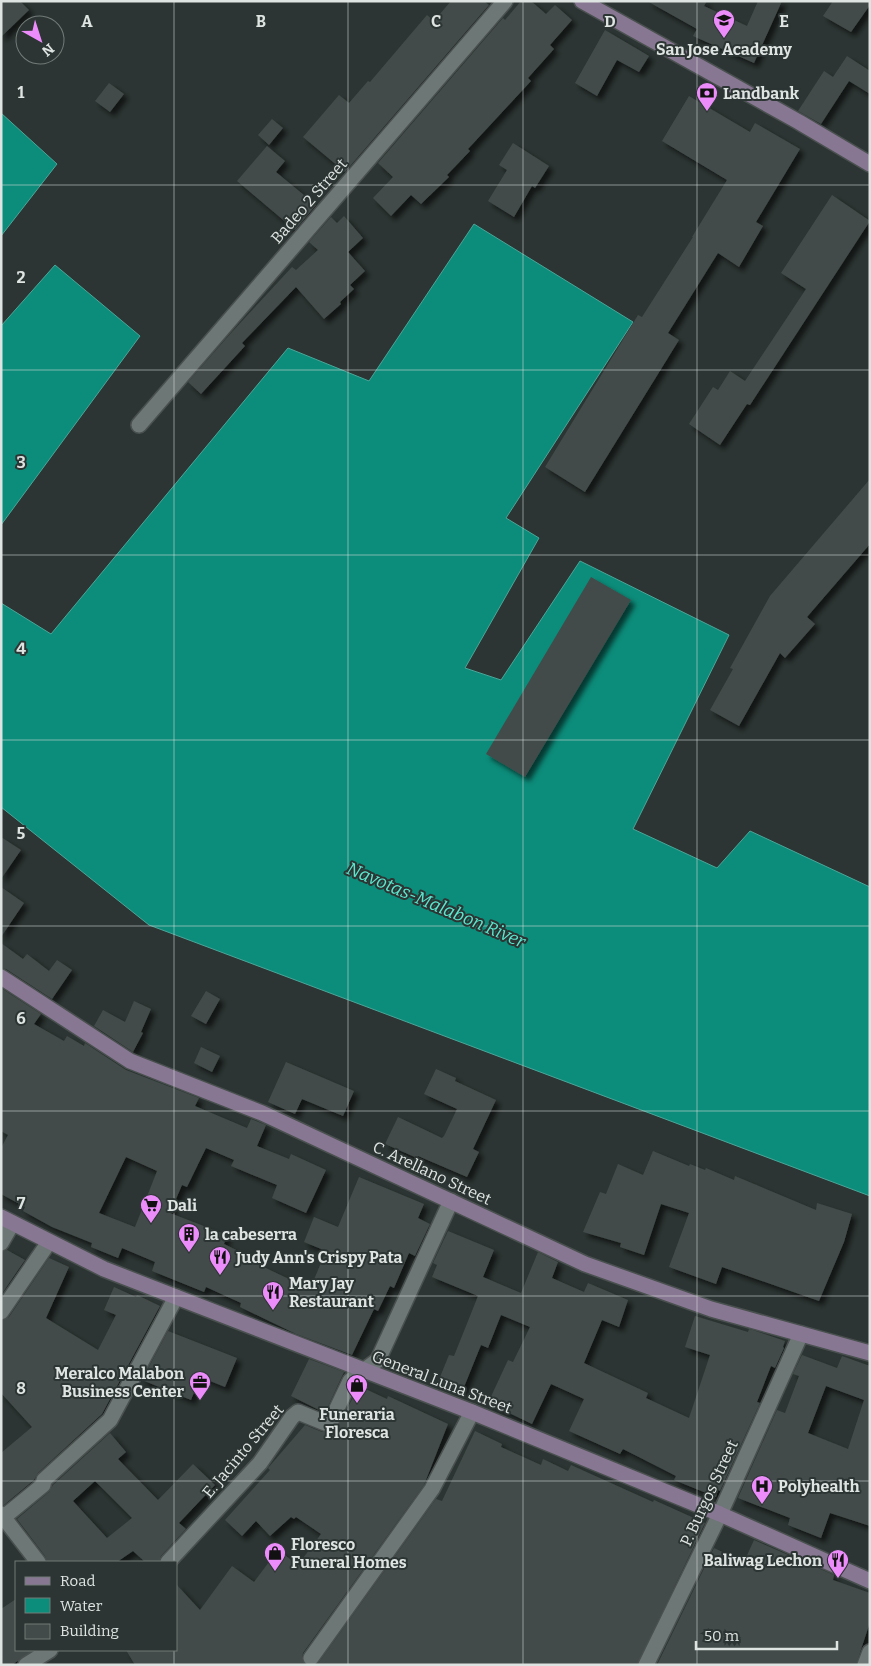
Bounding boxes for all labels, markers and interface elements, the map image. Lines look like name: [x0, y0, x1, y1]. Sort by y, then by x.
school or university icon: San Jose Academy: [712, 8, 736, 39]
text: A: [81, 12, 93, 31]
text: B: [256, 12, 266, 31]
text: C: [431, 12, 441, 31]
text: D: [604, 12, 616, 31]
text: E: [779, 12, 789, 31]
north arrow: [15, 15, 65, 65]
text: N: [38, 40, 57, 60]
place label: San Jose Academy: [656, 40, 792, 59]
bank icon: Landbank: [695, 81, 719, 112]
text: 1: [18, 83, 25, 102]
place label: Landbank: [723, 84, 799, 103]
street label: Badeo 2 Street: [267, 154, 351, 247]
text: 2: [16, 268, 26, 287]
text: 3: [16, 453, 26, 472]
text: 4: [16, 639, 26, 658]
text: 5: [17, 824, 26, 843]
water label: Navotas-Malabon River: [343, 857, 529, 953]
text: 6: [16, 1009, 26, 1028]
street label: C. Arellano Street: [370, 1137, 494, 1209]
supermarket icon: Dali: [139, 1193, 163, 1224]
text: 7: [17, 1194, 26, 1213]
place label: Dali: [167, 1196, 197, 1215]
building icon: la cabeserra: [177, 1222, 201, 1253]
place label: la cabeserra: [205, 1225, 297, 1244]
restaurant icon: Judy Ann's Crispy Pata: [208, 1245, 232, 1276]
place label: Judy Ann's Crispy Pata: [235, 1248, 403, 1267]
place label: Mary Jay Restaurant: [289, 1274, 375, 1311]
restaurant icon: Mary Jay Restaurant: [261, 1280, 285, 1311]
street label: General Luna Street: [369, 1347, 515, 1418]
place label: Meralco Malabon Business Center: [55, 1364, 185, 1401]
office icon: Meralco Malabon Business Center: [188, 1370, 212, 1401]
shop icon: Funeraria Floresca: [345, 1373, 369, 1404]
text: 8: [16, 1379, 26, 1398]
street label: E. Jacinto Street: [198, 1400, 288, 1502]
place label: Funeraria Floresca: [319, 1405, 395, 1442]
street label: P. Burgos Street: [676, 1437, 742, 1549]
hospital icon: Polyhealth: [750, 1474, 774, 1505]
place label: Polyhealth: [778, 1477, 860, 1496]
place label: Floresco Funeral Homes: [291, 1535, 407, 1572]
shop icon: Floresco Funeral Homes: [263, 1541, 287, 1572]
restaurant icon: Baliwag Lechon: [826, 1548, 850, 1579]
place label: Baliwag Lechon: [704, 1551, 823, 1570]
legend: [15, 1561, 178, 1651]
text: Road: [60, 1572, 95, 1590]
text: Water: [60, 1597, 103, 1615]
scale bar: [696, 1618, 837, 1650]
text: Building: [60, 1622, 119, 1640]
text: 50 m: [704, 1627, 740, 1645]

